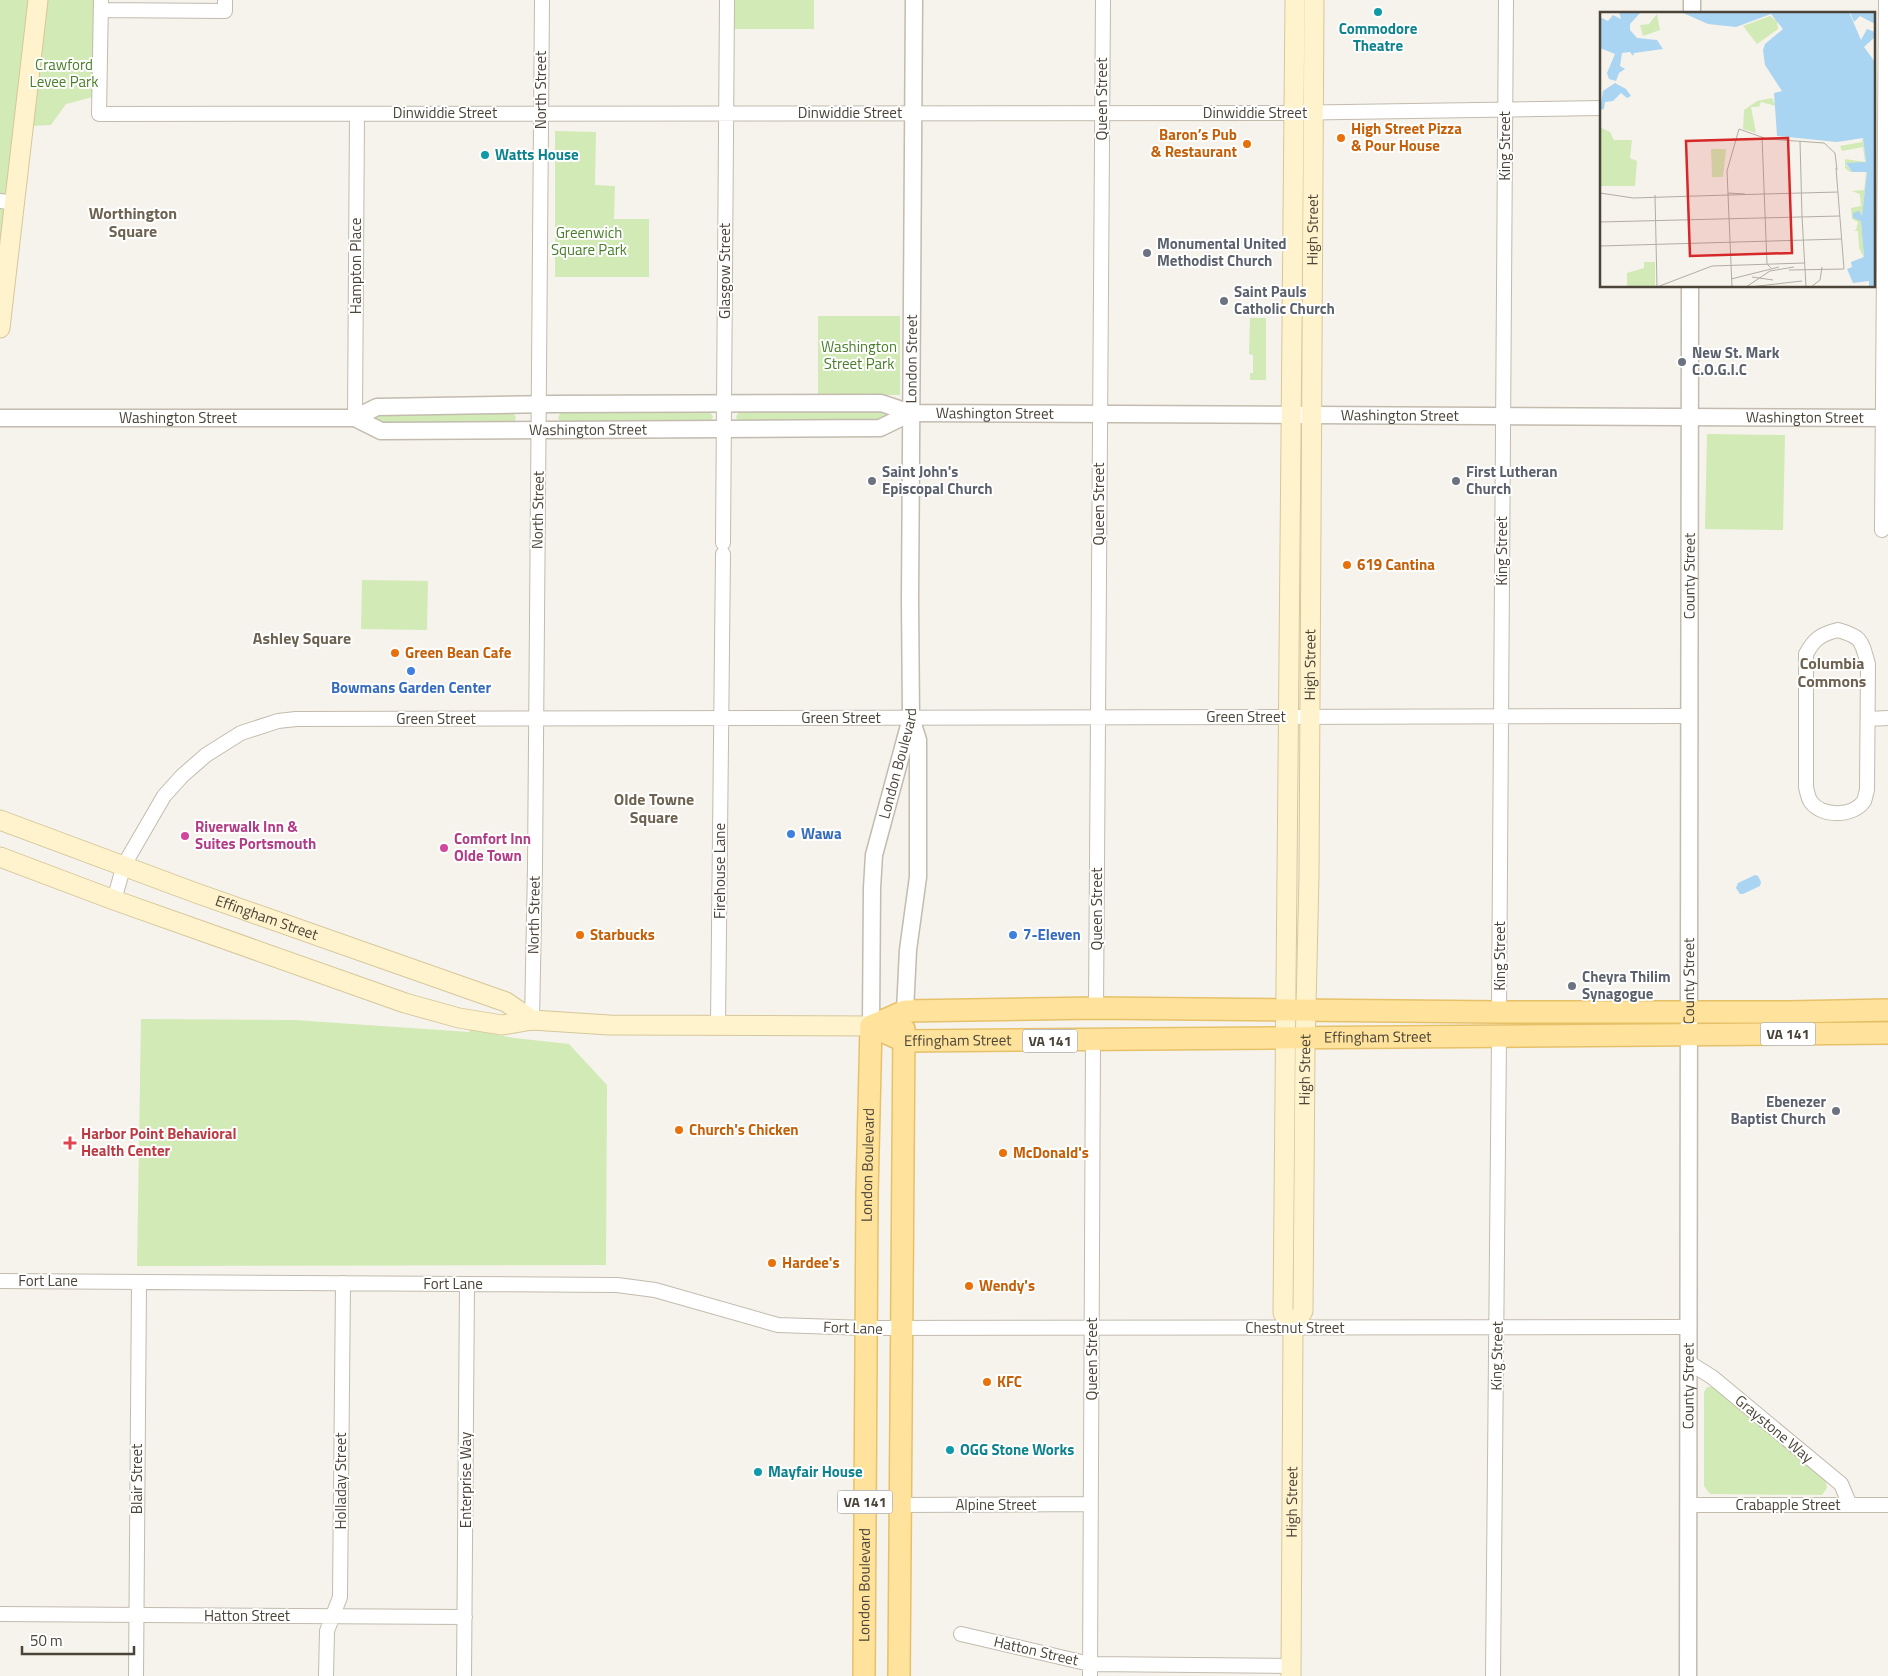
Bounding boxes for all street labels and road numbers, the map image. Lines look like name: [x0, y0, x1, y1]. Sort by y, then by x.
street label: North Street: [529, 50, 552, 129]
street label: Queen Street: [1090, 57, 1113, 141]
street label: Dinwiddie Street: [393, 101, 498, 124]
street label: Dinwiddie Street: [798, 101, 903, 124]
street label: Dinwiddie Street: [1203, 101, 1308, 124]
street label: King Street: [1493, 110, 1516, 181]
street label: High Street: [1300, 193, 1324, 265]
street label: Hampton Place: [344, 218, 367, 314]
street label: Glasgow Street: [713, 222, 736, 319]
street label: London Street: [899, 314, 923, 404]
street label: Washington Street: [936, 401, 1055, 425]
street label: Washington Street: [1341, 403, 1460, 427]
street label: Washington Street: [1746, 405, 1865, 429]
street label: Washington Street: [119, 406, 238, 429]
street label: Washington Street: [529, 417, 648, 441]
street label: Queen Street: [1087, 462, 1110, 546]
street label: North Street: [525, 470, 550, 549]
street label: King Street: [1490, 515, 1513, 586]
street label: County Street: [1678, 532, 1701, 619]
street label: High Street: [1298, 628, 1321, 700]
street label: Green Street: [1206, 705, 1286, 728]
street label: Green Street: [801, 706, 881, 729]
street label: Green Street: [396, 707, 476, 730]
street label: London Boulevard: [872, 708, 922, 821]
street label: Firehouse Lane: [708, 823, 731, 919]
street label: Queen Street: [1085, 867, 1108, 951]
street label: North Street: [521, 875, 546, 954]
street label: Effingham Street: [212, 889, 322, 946]
street label: King Street: [1488, 920, 1511, 991]
street label: County Street: [1677, 937, 1700, 1024]
road number: VA 141: [1760, 1022, 1816, 1046]
street label: Effingham Street: [1324, 1025, 1432, 1049]
street label: Effingham Street: [904, 1028, 1012, 1052]
road number: VA 141: [1022, 1030, 1078, 1052]
street label: High Street: [1293, 1033, 1316, 1105]
street label: London Boulevard: [855, 1108, 880, 1222]
street label: Fort Lane: [18, 1269, 78, 1292]
street label: Fort Lane: [423, 1272, 483, 1295]
street label: Fort Lane: [823, 1315, 883, 1340]
street label: Chestnut Street: [1245, 1316, 1345, 1339]
street label: Queen Street: [1080, 1317, 1103, 1401]
street label: King Street: [1484, 1320, 1509, 1391]
street label: County Street: [1676, 1342, 1699, 1429]
street label: Graystone Way: [1730, 1389, 1818, 1468]
street label: Holladay Street: [329, 1432, 352, 1530]
street label: Enterprise Way: [454, 1432, 477, 1528]
street label: Blair Street: [125, 1443, 148, 1514]
street label: High Street: [1280, 1466, 1303, 1538]
road number: VA 141: [838, 1490, 892, 1514]
street label: Alpine Street: [955, 1493, 1037, 1516]
street label: Crabapple Street: [1735, 1493, 1841, 1516]
street label: London Boulevard: [852, 1528, 876, 1642]
street label: Hatton Street: [204, 1604, 291, 1627]
street label: Hatton Street: [992, 1630, 1081, 1672]

